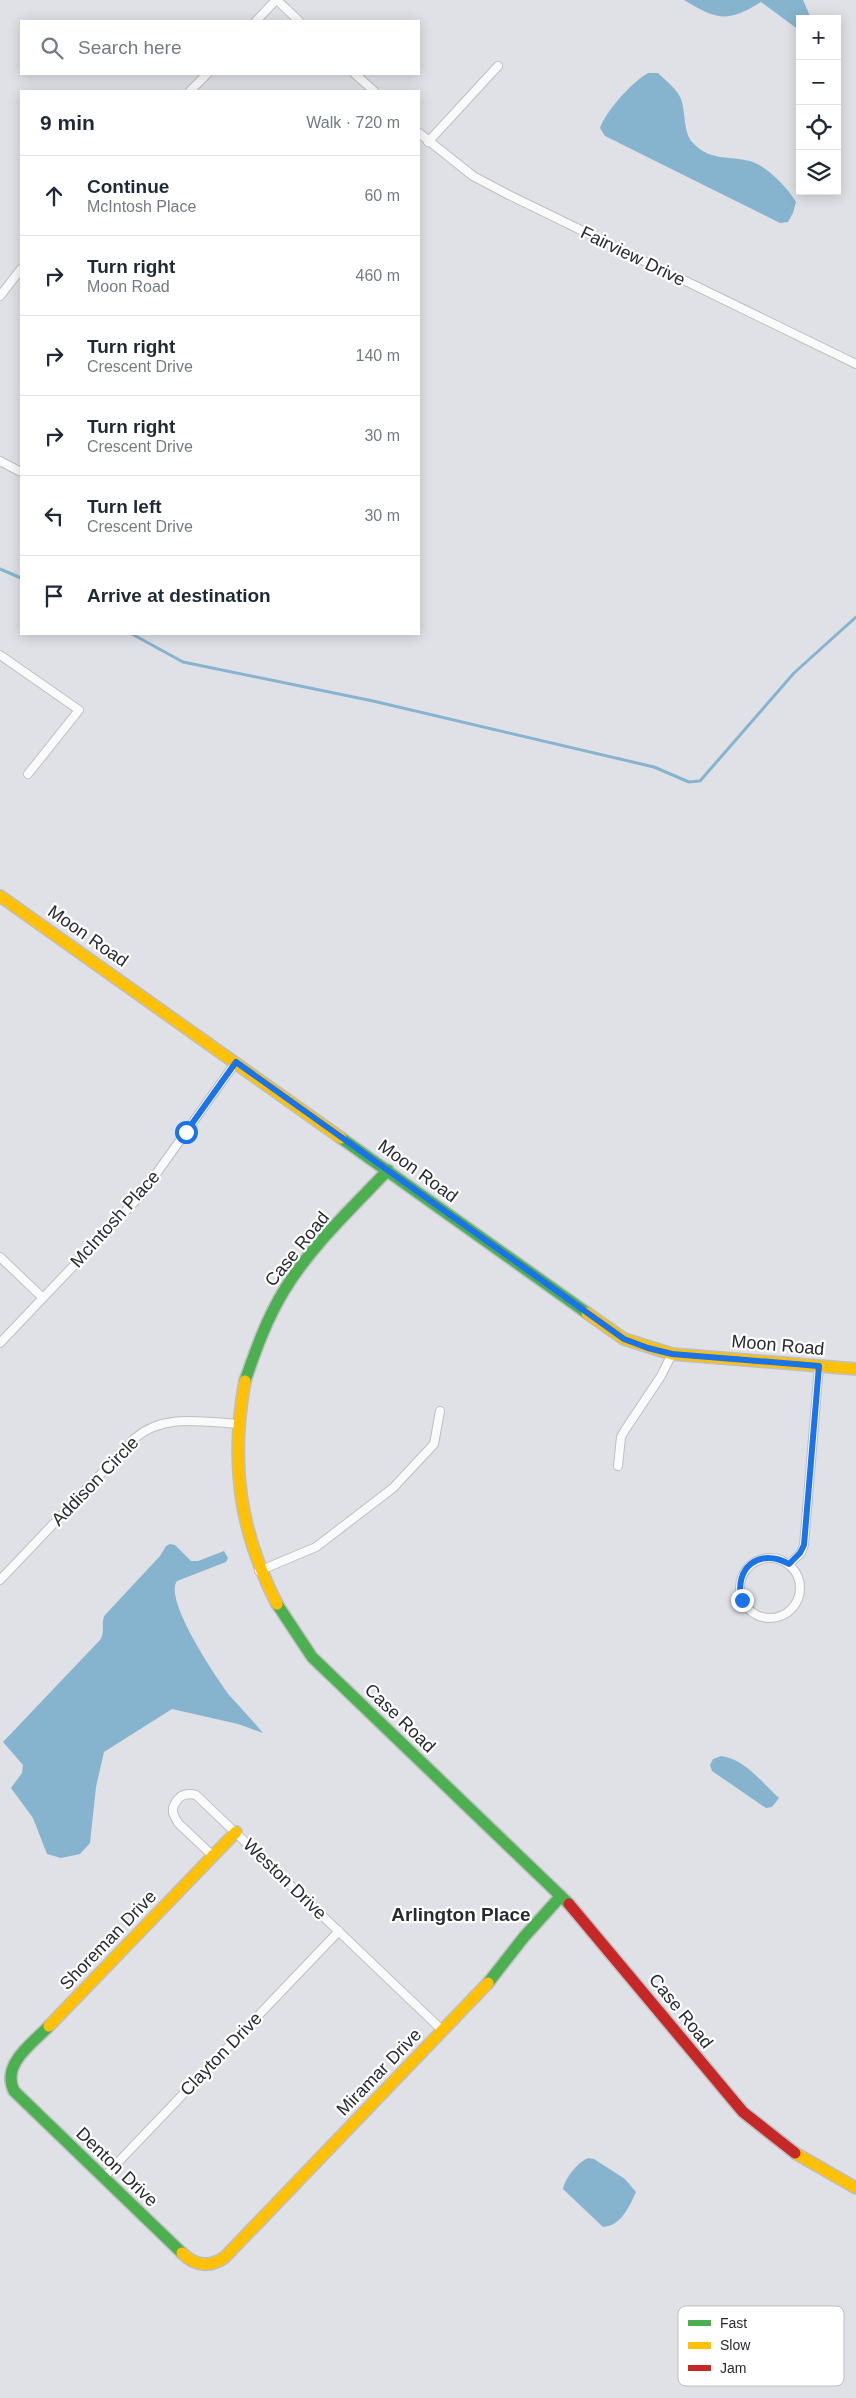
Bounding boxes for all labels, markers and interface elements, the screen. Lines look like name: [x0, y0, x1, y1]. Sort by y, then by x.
map controls: [796, 15, 841, 195]
button: +: [796, 15, 841, 60]
search box: [20, 20, 420, 75]
icon: search: [38, 34, 66, 62]
text: Search here: [78, 37, 182, 58]
button: −: [796, 60, 841, 105]
button: locate: [796, 105, 841, 150]
text: 9 min: [40, 111, 95, 134]
text: Walk · 720 m: [306, 114, 400, 131]
button: layers: [796, 150, 841, 195]
text: Continue: [87, 176, 169, 197]
icon: ahead: [40, 182, 68, 210]
text: 60 m: [364, 187, 400, 204]
text: McIntosh Place: [87, 198, 196, 215]
street label: Fairview Drive: [577, 222, 689, 290]
text: Turn right: [87, 256, 175, 277]
icon: right: [40, 262, 68, 290]
text: 460 m: [356, 267, 400, 284]
text: Moon Road: [87, 278, 170, 295]
text: Turn right: [87, 336, 175, 357]
icon: right: [40, 342, 68, 370]
text: 140 m: [356, 347, 400, 364]
text: Crescent Drive: [87, 358, 193, 375]
text: Turn right: [87, 416, 175, 437]
icon: right: [40, 422, 68, 450]
text: 30 m: [364, 427, 400, 444]
text: Crescent Drive: [87, 438, 193, 455]
text: Turn left: [87, 496, 162, 517]
icon: left: [40, 502, 68, 530]
text: 30 m: [364, 507, 400, 524]
text: Crescent Drive: [87, 518, 193, 535]
icon: arrive: [40, 582, 68, 610]
text: Arrive at destination: [87, 585, 271, 606]
street label: Moon Road: [44, 901, 132, 971]
route start: [175, 1121, 198, 1144]
street label: Moon Road: [374, 1136, 462, 1206]
street label: McIntosh Place: [66, 1167, 164, 1271]
street label: Case Road: [261, 1208, 333, 1290]
street label: Moon Road: [731, 1331, 825, 1359]
street label: Addison Circle: [47, 1432, 143, 1530]
route end: [731, 1589, 754, 1612]
street label: Case Road: [361, 1680, 439, 1756]
street label: Weston Drive: [239, 1834, 331, 1924]
street label: Shoreman Drive: [56, 1886, 160, 1994]
district label: Arlington Place: [391, 1904, 531, 1925]
street label: Case Road: [645, 1970, 717, 2052]
street label: Clayton Drive: [176, 2008, 266, 2100]
street label: Miramar Drive: [333, 2024, 425, 2120]
street label: Denton Drive: [72, 2123, 162, 2211]
legend: [678, 2306, 844, 2386]
text: Fast: [720, 2315, 747, 2331]
text: Slow: [720, 2337, 751, 2353]
text: Jam: [720, 2360, 746, 2376]

